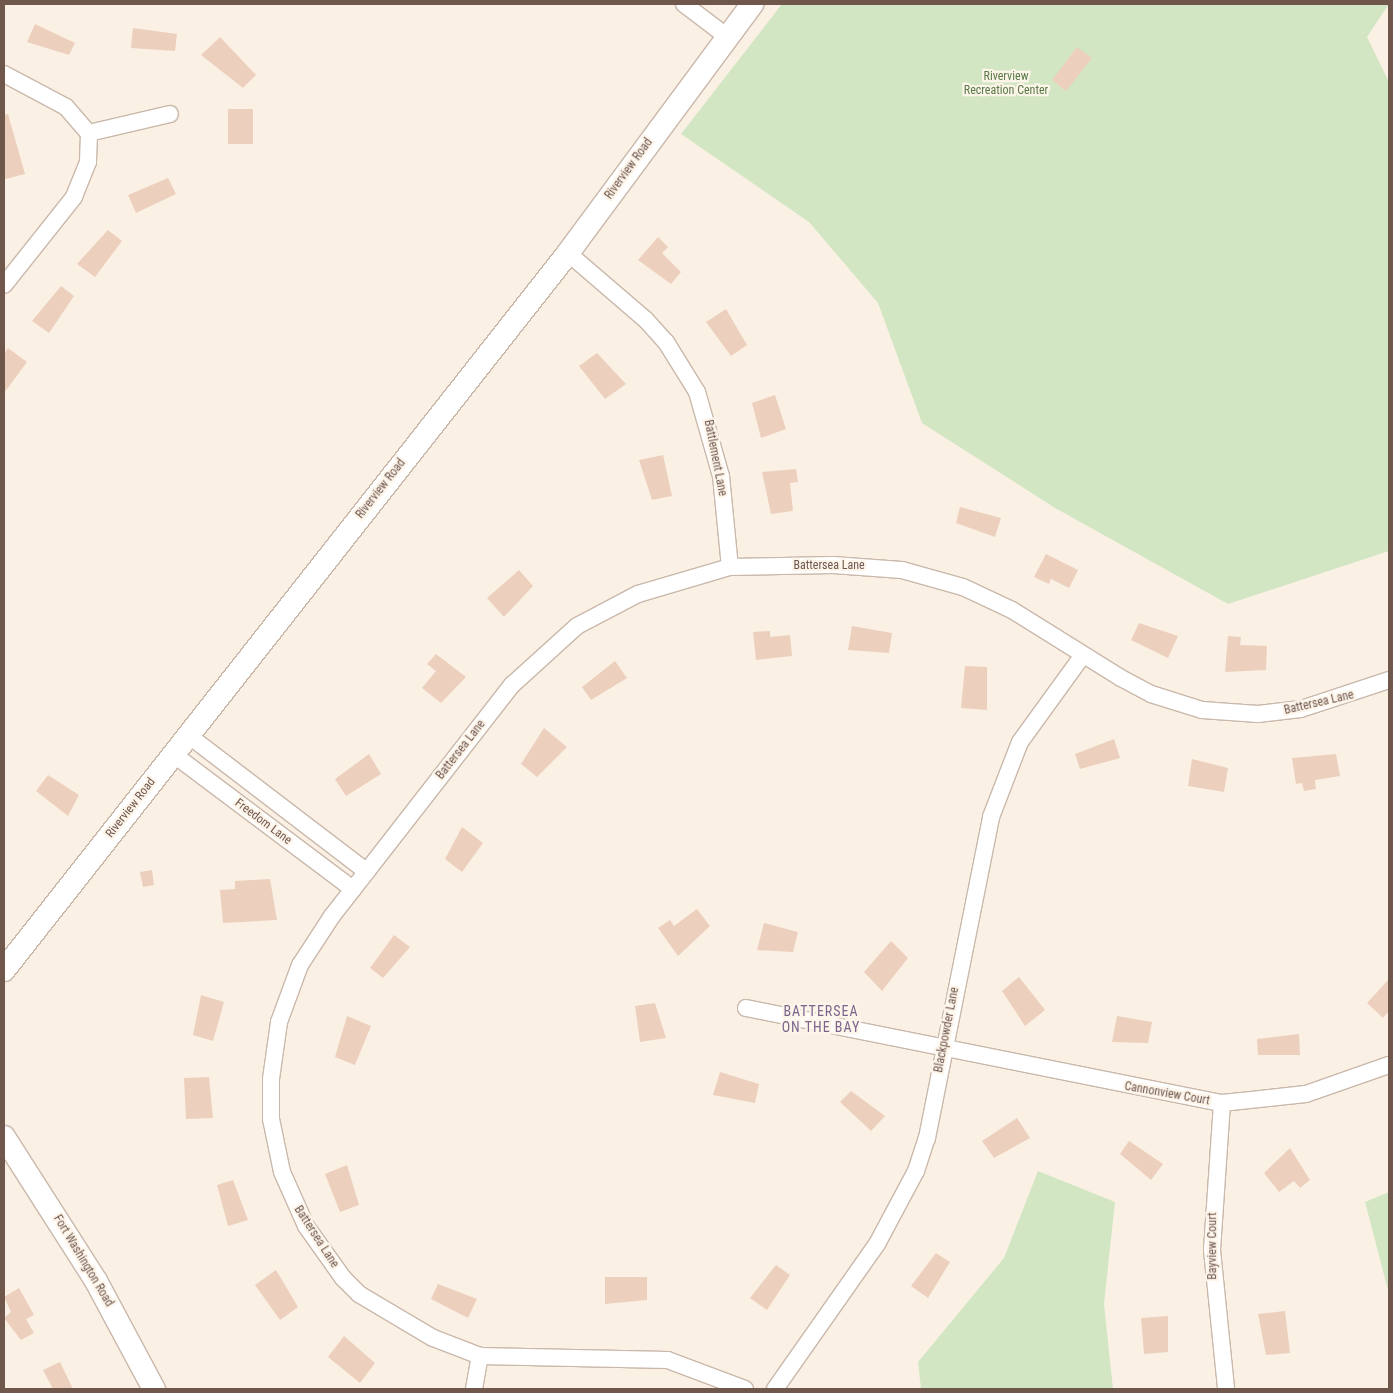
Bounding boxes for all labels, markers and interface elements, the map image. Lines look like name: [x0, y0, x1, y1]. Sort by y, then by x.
park label: Riverview Recreation Center: [964, 70, 1048, 98]
street label: Riverview Road: [602, 136, 656, 202]
street label: Battlement Lane: [701, 419, 729, 497]
street label: Riverview Road: [353, 456, 409, 522]
street label: Battersea Lane: [793, 559, 865, 573]
street label: Battersea Lane: [1283, 688, 1355, 718]
street label: Battersea Lane: [433, 718, 489, 782]
street label: Riverview Road: [103, 775, 159, 841]
street label: Freedom Lane: [232, 796, 294, 848]
street label: Blackpowder Lane: [932, 986, 962, 1074]
district label: BATTERSEA ON THE BAY: [780, 1003, 862, 1036]
street label: Cannonview Court: [1123, 1079, 1211, 1109]
street label: Battersea Lane: [291, 1203, 341, 1271]
street label: Bayview Court: [1206, 1212, 1220, 1280]
street label: Fort Washington Road: [50, 1213, 116, 1309]

